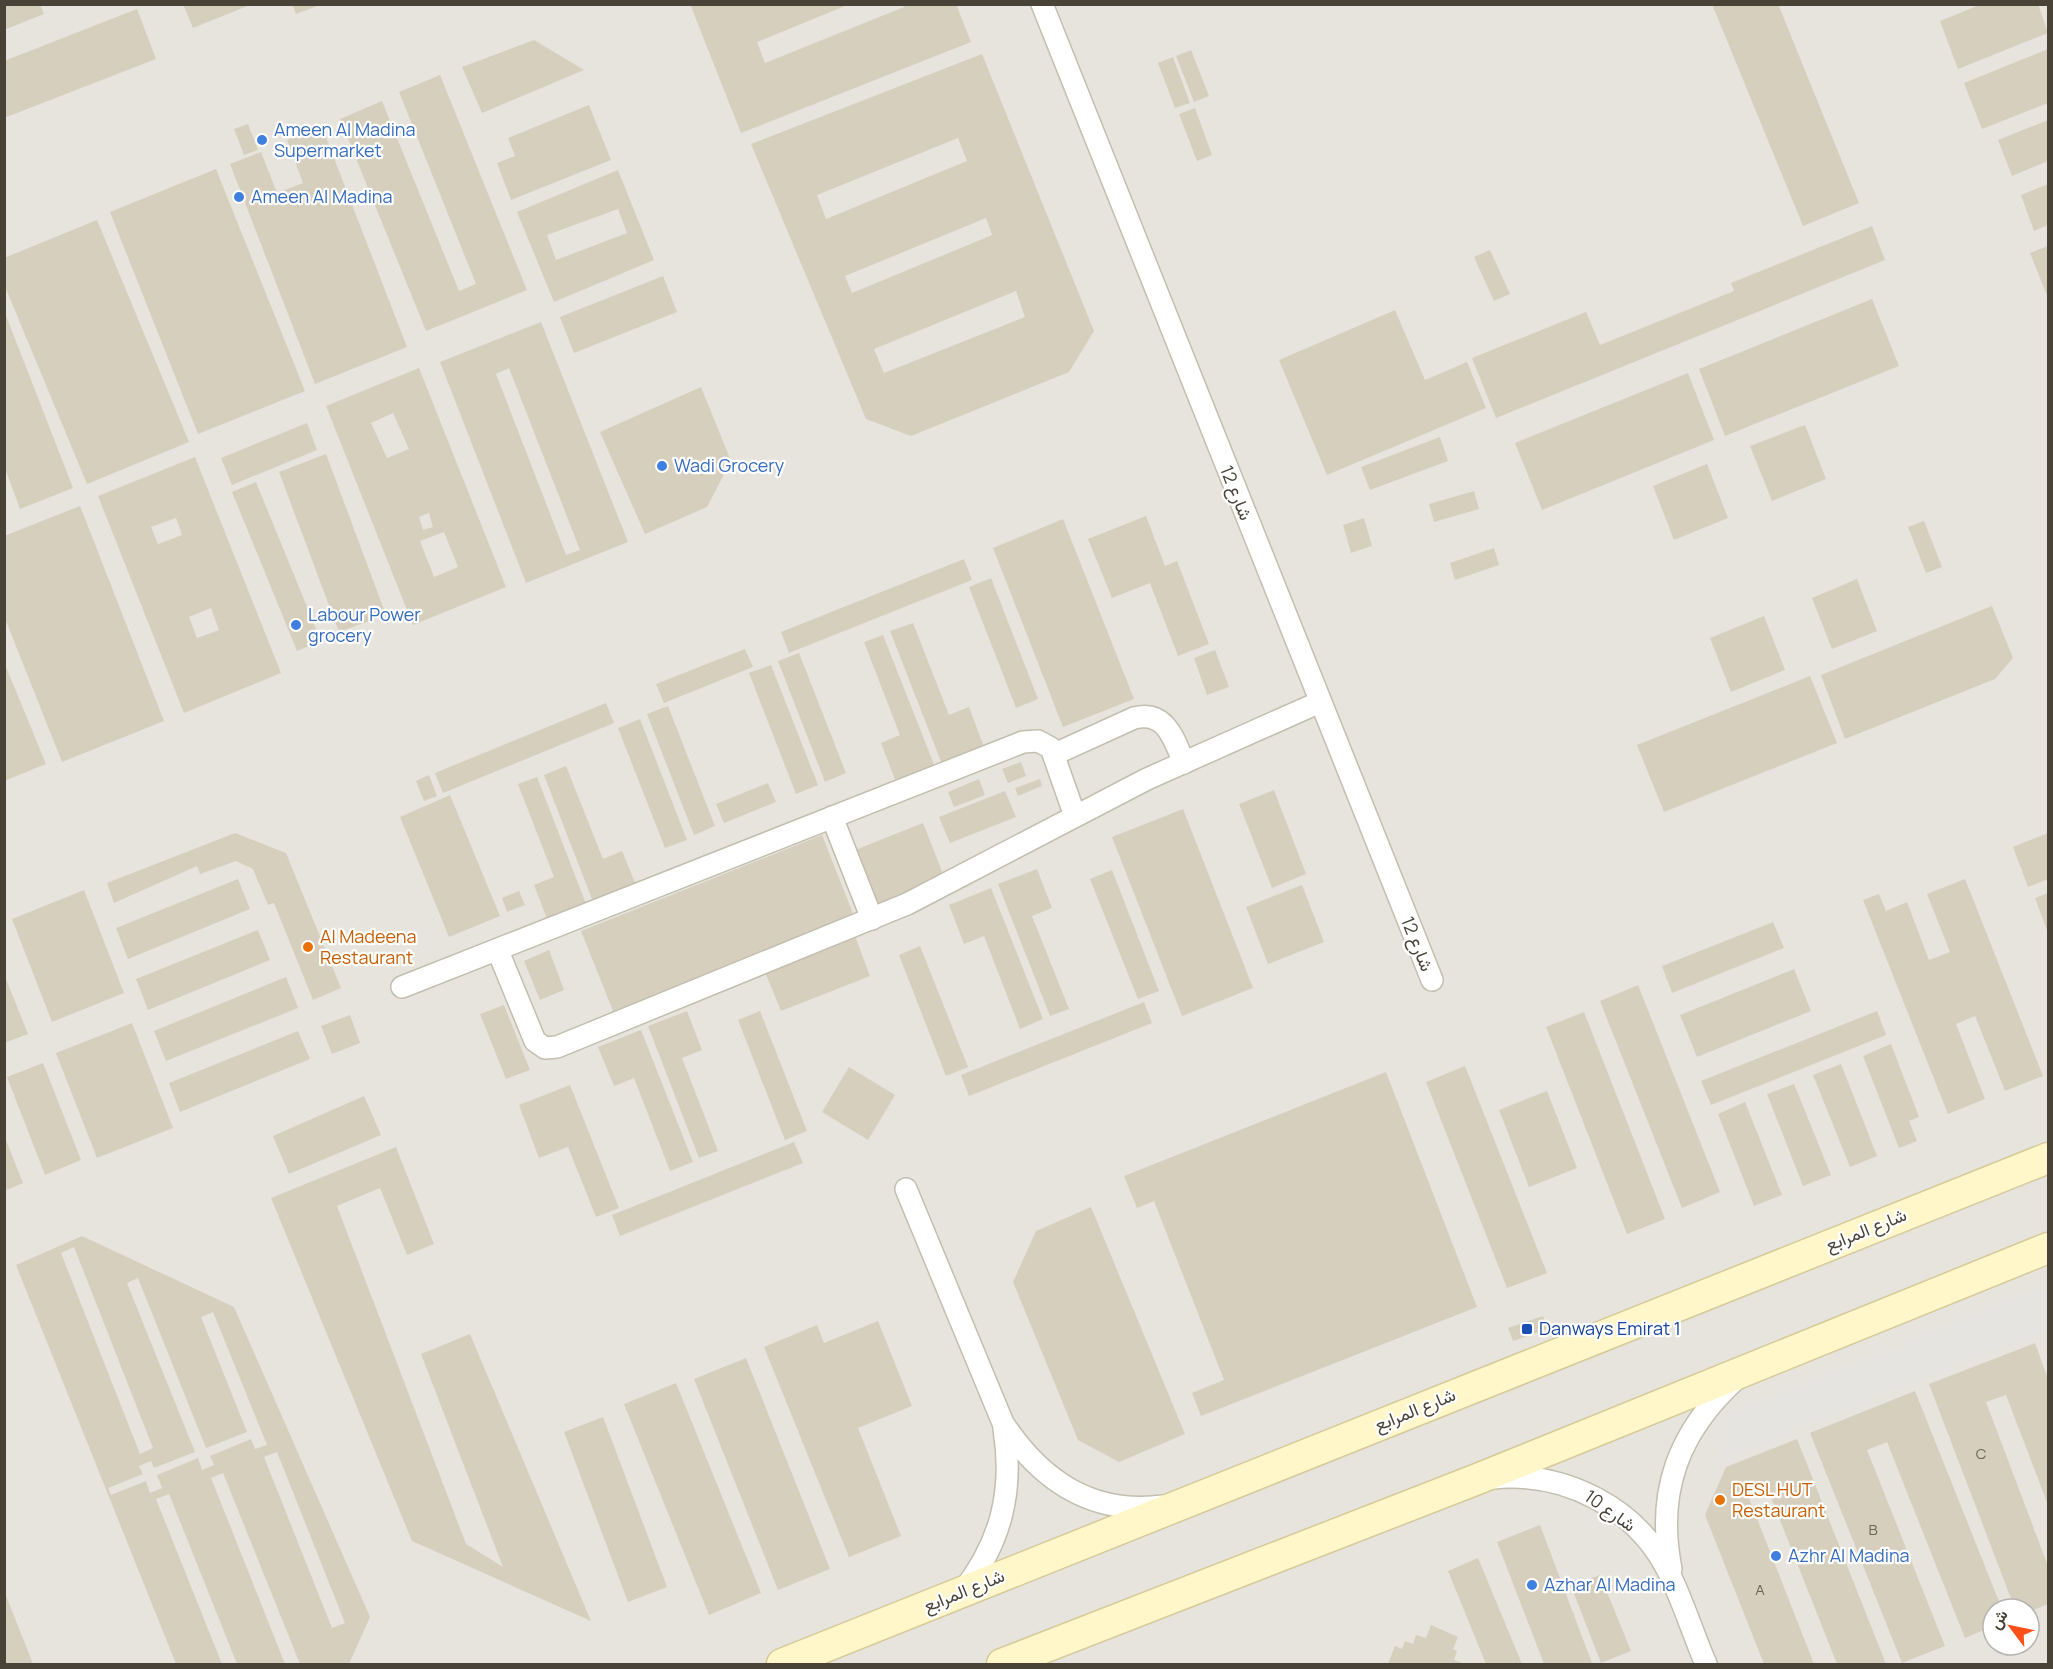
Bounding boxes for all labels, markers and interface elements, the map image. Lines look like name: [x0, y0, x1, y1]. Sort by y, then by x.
place label: Ameen Al Madina Supermarket: [274, 117, 416, 162]
marker: Ameen Al Madina Supermarket: [255, 133, 269, 147]
place label: Ameen Al Madina: [251, 184, 393, 208]
marker: Ameen Al Madina: [232, 190, 246, 204]
place label: Wadi Grocery: [674, 453, 785, 477]
marker: Wadi Grocery: [655, 459, 669, 473]
street label: شارع 12: [1214, 462, 1259, 524]
place label: Labour Power grocery: [308, 602, 421, 647]
marker: Labour Power grocery: [289, 618, 303, 632]
street label: شارع 12: [1395, 913, 1440, 975]
place label: Al Madeena Restaurant: [320, 924, 416, 969]
marker: Al Madeena Restaurant: [301, 940, 315, 954]
street label: شارع المرابع: [1821, 1202, 1910, 1257]
place label: Danways Emirat 1: [1539, 1316, 1681, 1340]
marker: Danways Emirat 1: [1520, 1322, 1534, 1336]
street label: شارع المرابع: [1370, 1382, 1459, 1437]
house number: C: [1976, 1443, 1987, 1464]
place label: DESL HUT Restaurant: [1732, 1477, 1825, 1522]
street label: شارع 10: [1579, 1484, 1641, 1537]
marker: DESL HUT Restaurant: [1713, 1493, 1727, 1507]
house number: B: [1868, 1519, 1878, 1540]
place label: Azhr Al Madina: [1788, 1543, 1910, 1567]
marker: Azhr Al Madina: [1769, 1549, 1783, 1563]
street label: شارع المرابع: [919, 1563, 1008, 1618]
place label: Azhar Al Madina: [1544, 1572, 1676, 1596]
marker: Azhar Al Madina: [1525, 1578, 1539, 1592]
house number: A: [1755, 1579, 1765, 1600]
north arrow: [1981, 1597, 2041, 1657]
text: ش: [1984, 1605, 2013, 1633]

